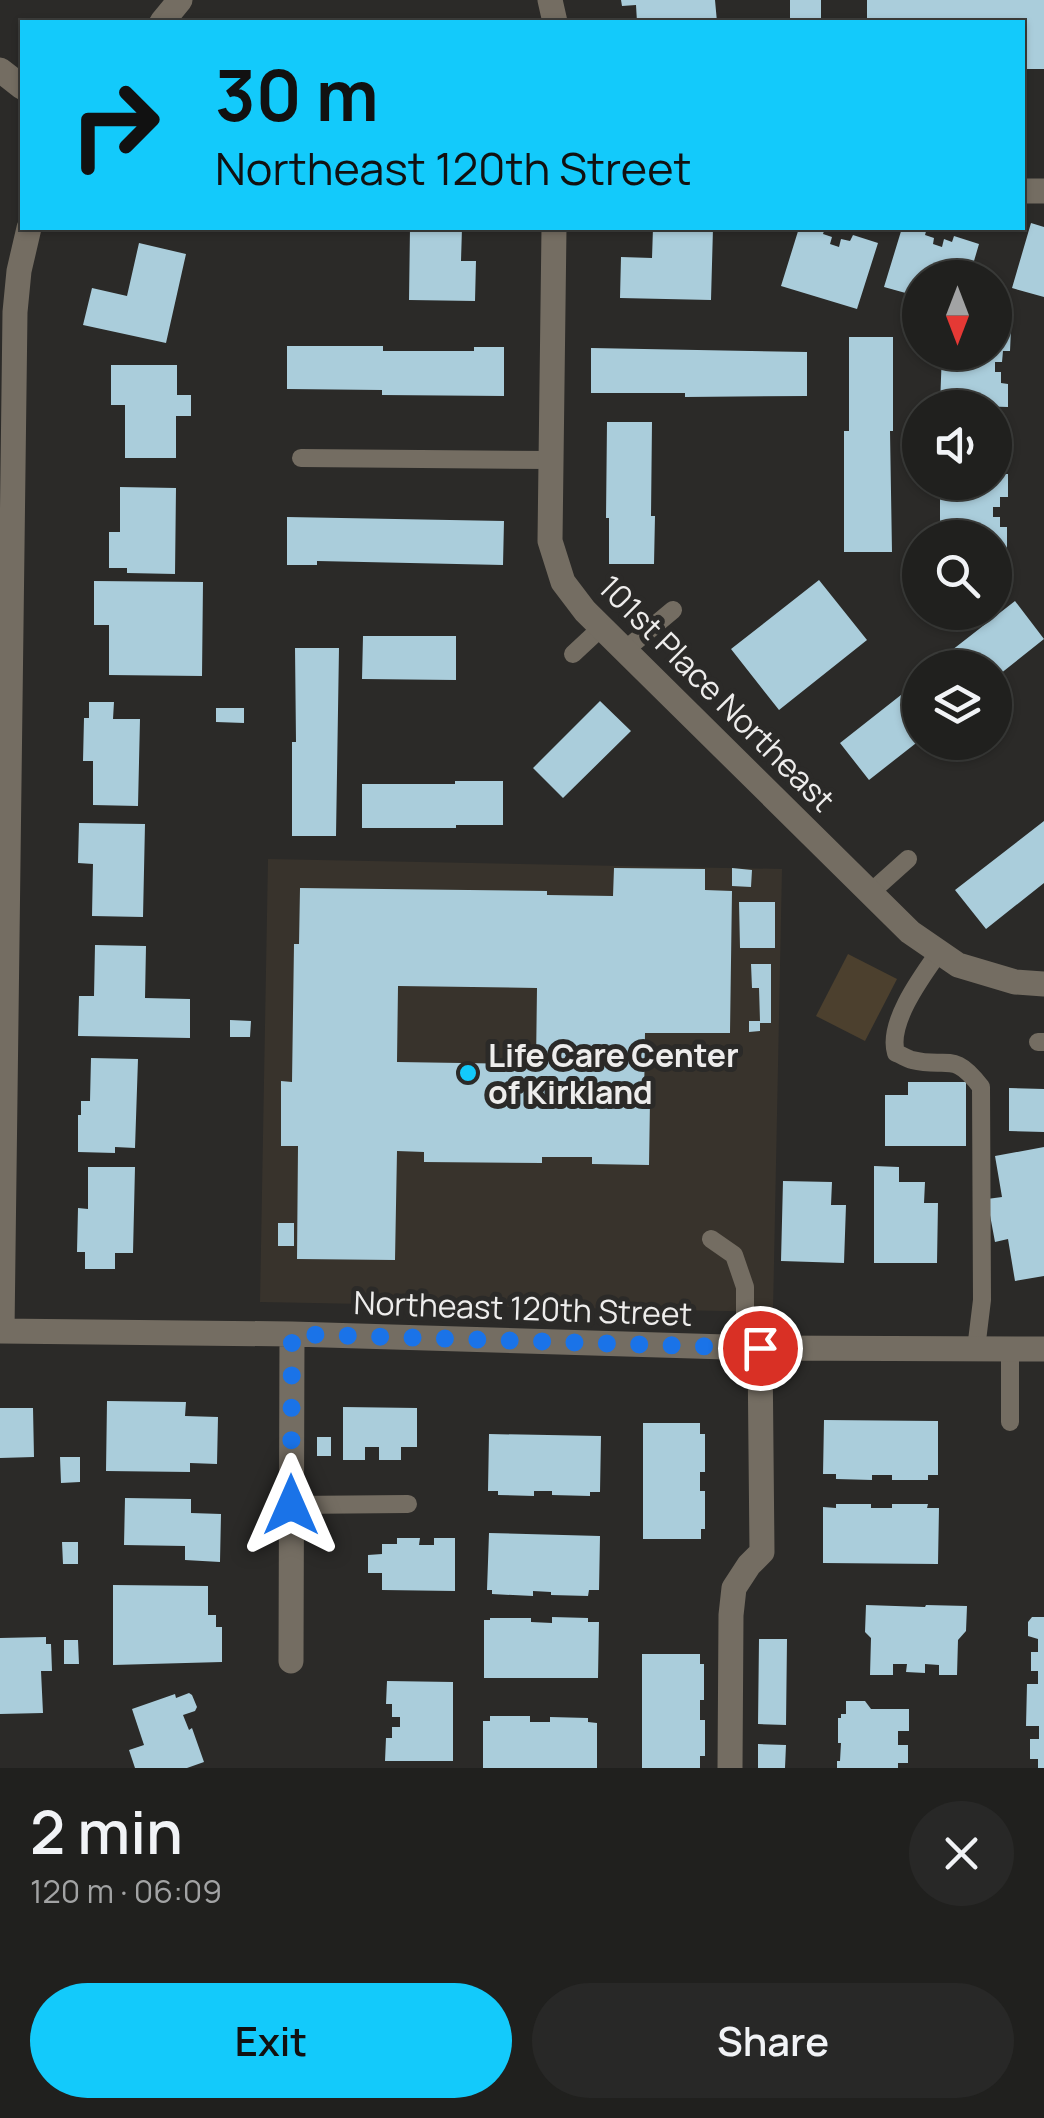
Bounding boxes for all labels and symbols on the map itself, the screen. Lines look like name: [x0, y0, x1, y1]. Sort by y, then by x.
north arrow: [902, 260, 1012, 370]
street label: 101st Place Northeast: [589, 565, 845, 821]
place label: Life Care Center of Kirkland: [488, 1033, 739, 1114]
marker: Life Care Center of Kirkland: [457, 1062, 479, 1084]
street label: Northeast 120th Street: [353, 1280, 693, 1336]
pin: [718, 1306, 803, 1391]
position arrow: [239, 1453, 343, 1557]

